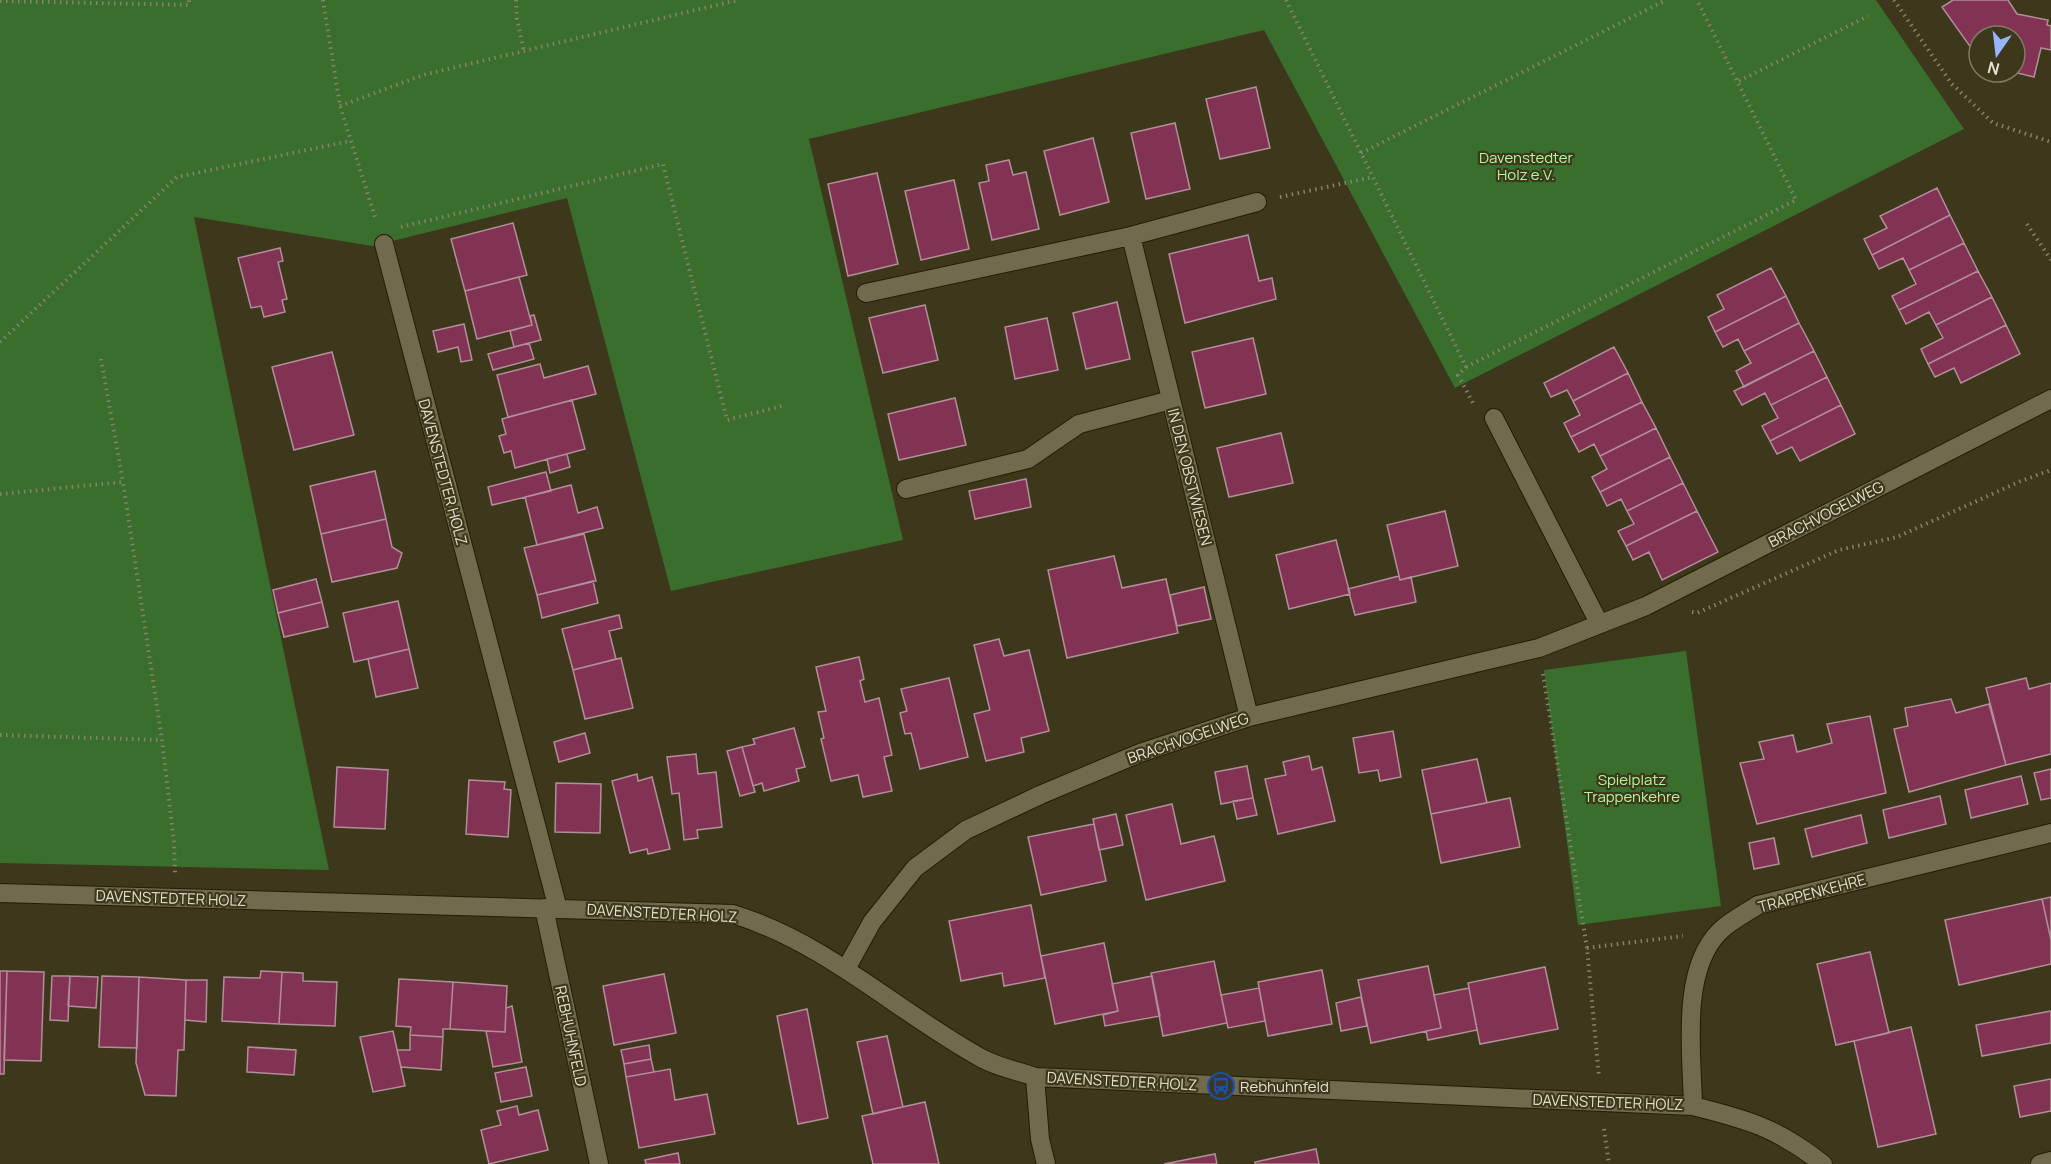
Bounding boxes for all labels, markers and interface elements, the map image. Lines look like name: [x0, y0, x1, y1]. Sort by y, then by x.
north arrow: [1967, 24, 2027, 84]
text: N: [1985, 56, 2002, 81]
park label: Davenstedter Holz e.V.: [1479, 147, 1574, 185]
street label: DAVENSTEDTER HOLZ: [413, 397, 473, 547]
street label: IN DEN OBSTWIESEN: [1163, 406, 1217, 548]
street label: BRACHVOGELWEG: [1765, 476, 1888, 552]
street label: BRACHVOGELWEG: [1125, 707, 1252, 769]
park label: Spielplatz Trappenkehre: [1584, 769, 1680, 807]
street label: TRAPPENKEHRE: [1756, 869, 1868, 917]
street label: DAVENSTEDTER HOLZ: [95, 885, 247, 911]
street label: DAVENSTEDTER HOLZ: [586, 899, 738, 927]
street label: REBHUHNFELD: [550, 984, 592, 1088]
street label: DAVENSTEDTER HOLZ: [1046, 1067, 1198, 1095]
bus stop icon: Rebhuhnfeld: [1206, 1071, 1236, 1101]
place label: Rebhuhnfeld: [1240, 1076, 1329, 1097]
street label: DAVENSTEDTER HOLZ: [1532, 1089, 1684, 1115]

